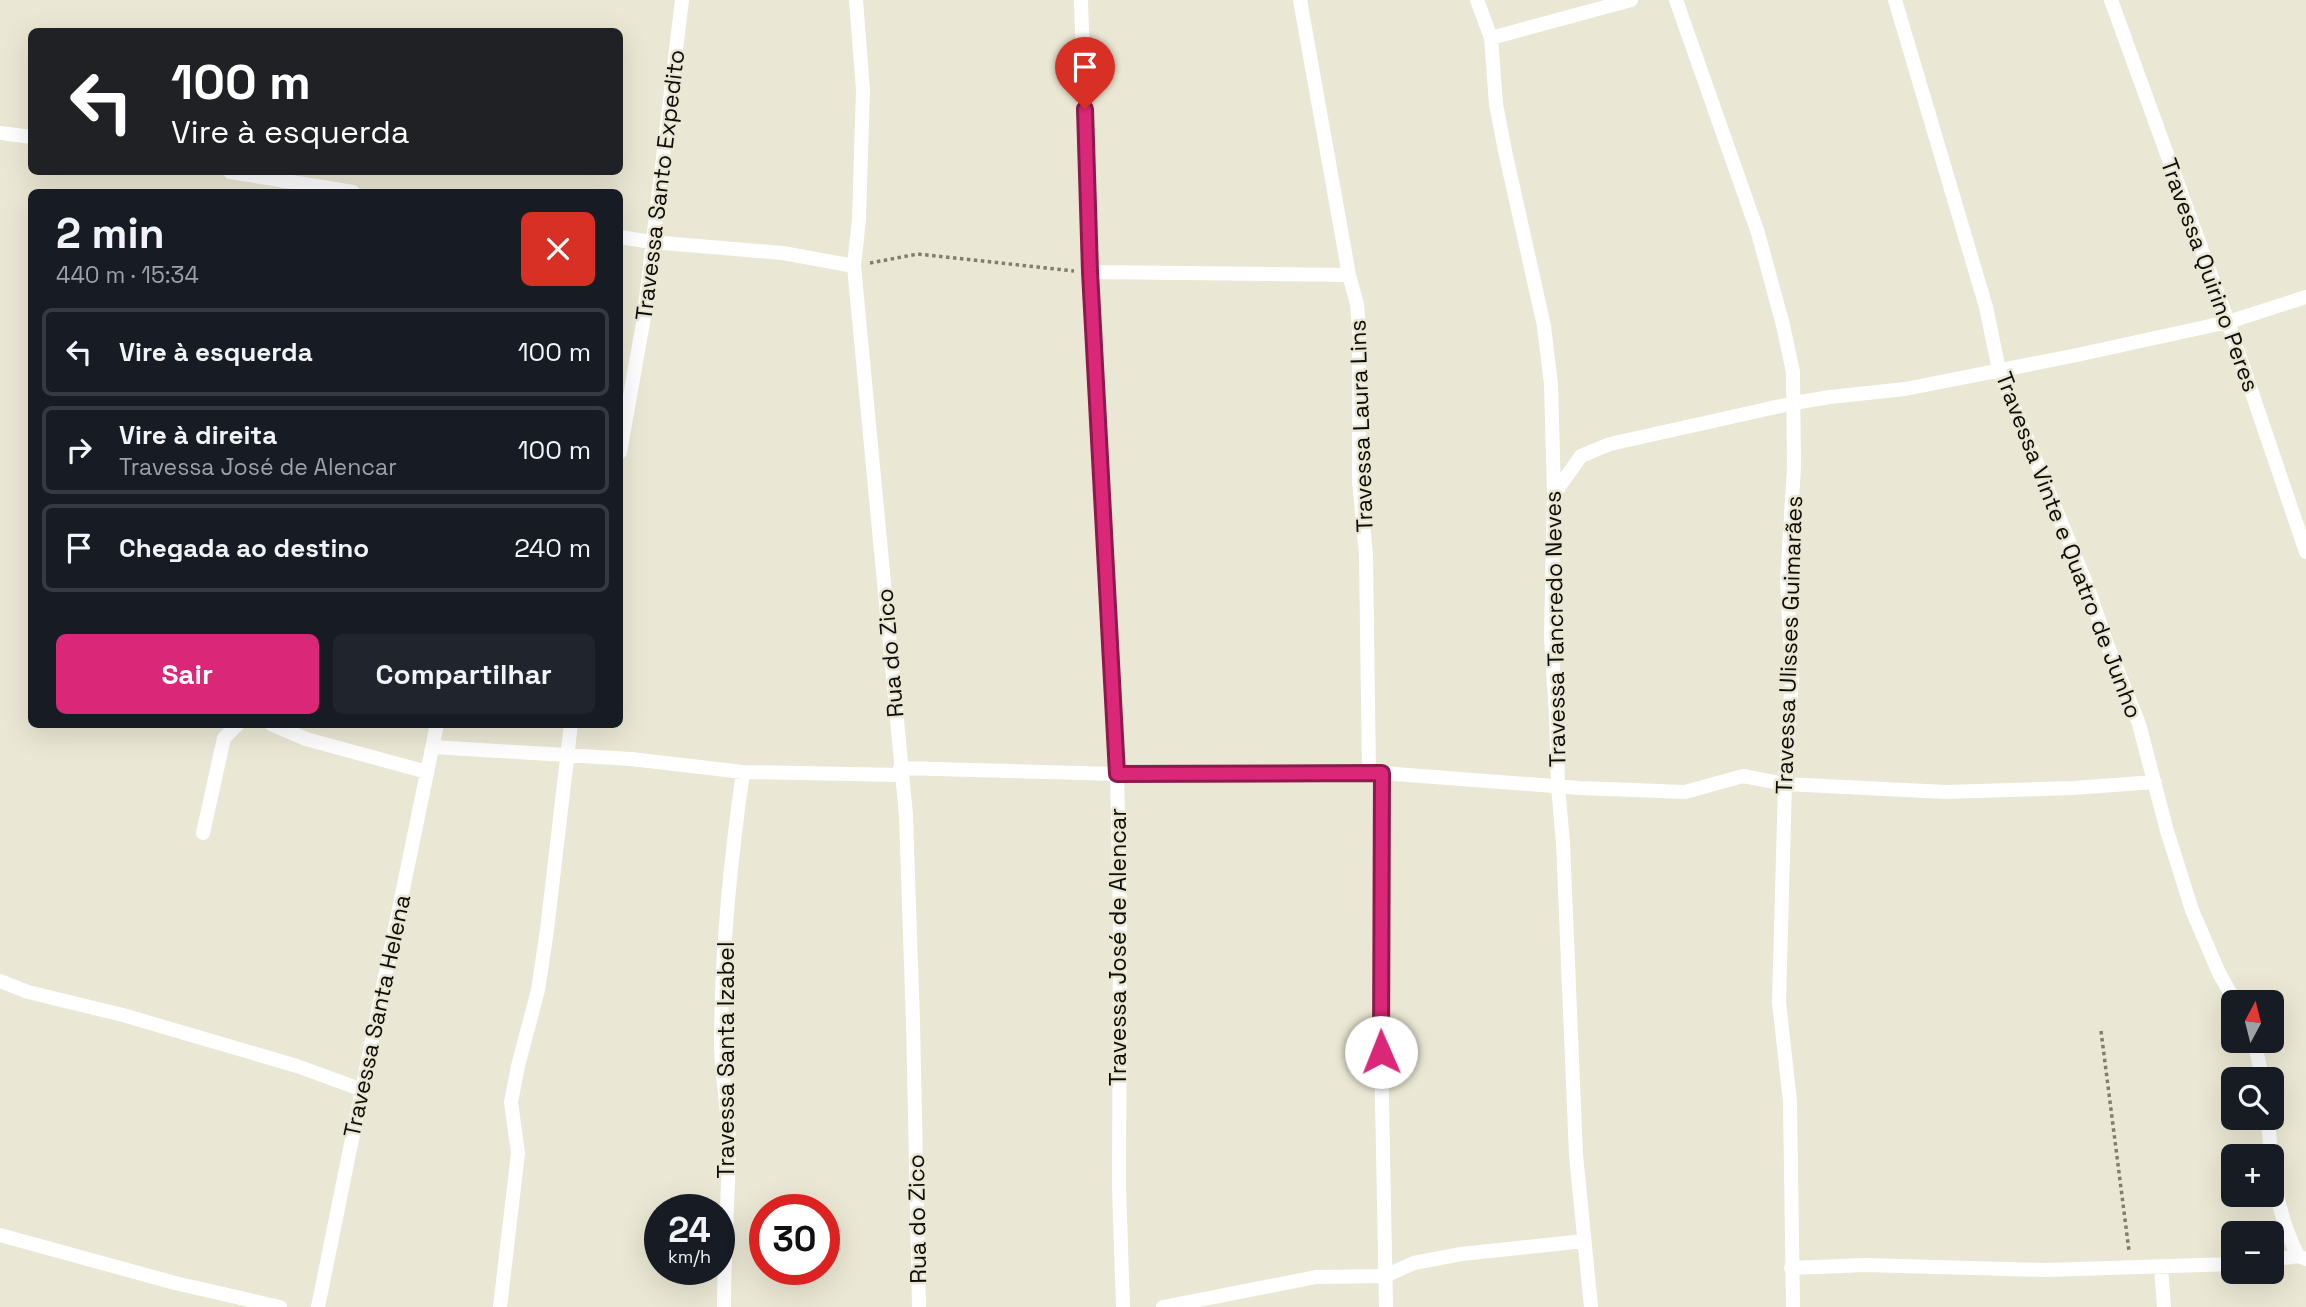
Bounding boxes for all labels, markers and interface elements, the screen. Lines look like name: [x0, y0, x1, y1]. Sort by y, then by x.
pin: [1055, 37, 1115, 109]
street label: Travessa Santo Expedito: [628, 48, 692, 322]
icon: arrive: [1066, 48, 1104, 86]
text: 100 m: [171, 51, 311, 113]
icon: left: [56, 56, 147, 147]
text: Vire à esquerda: [171, 112, 409, 152]
street label: Travessa Quirino Peres: [2154, 154, 2266, 396]
text: 2 min: [56, 207, 165, 260]
button: close: [521, 212, 595, 286]
text: 440 m · 15:34: [56, 260, 199, 290]
street label: Travessa Laura Lins: [1342, 319, 1380, 533]
icon: left: [60, 333, 98, 371]
text: Vire à esquerda: [119, 335, 313, 369]
text: 100 m: [518, 335, 591, 369]
street label: Travessa Vinte e Quatro de Junho: [1989, 367, 2149, 723]
text: Vire à direita: [119, 418, 277, 452]
icon: right: [60, 431, 98, 469]
text: 100 m: [518, 433, 591, 467]
text: Travessa José de Alencar: [119, 452, 397, 482]
street label: Travessa Tancredo Neves: [1538, 491, 1572, 767]
street label: Travessa Ulisses Guimarães: [1769, 495, 1809, 795]
icon: arrive: [60, 529, 98, 567]
text: Chegada ao destino: [119, 531, 369, 565]
text: 240 m: [514, 531, 591, 565]
street label: Rua do Zico: [869, 587, 911, 719]
button: Sair: [56, 634, 319, 714]
button: Compartilhar: [333, 634, 595, 714]
street label: Travessa José de Alencar: [1103, 808, 1133, 1086]
street label: Travessa Santa Helena: [337, 892, 417, 1140]
street label: Travessa Santa Izabel: [711, 941, 741, 1179]
north arrow: [2221, 990, 2284, 1054]
map controls: [2221, 990, 2284, 1284]
position arrow: [1344, 1015, 1418, 1089]
button: search: [2221, 1067, 2284, 1130]
button: +: [2221, 1144, 2284, 1207]
street label: Rua do Zico: [901, 1154, 933, 1284]
speed limit sign: 30: [749, 1194, 840, 1285]
text: 24: [668, 1208, 711, 1252]
button: −: [2221, 1221, 2284, 1284]
text: km/h: [668, 1245, 711, 1268]

